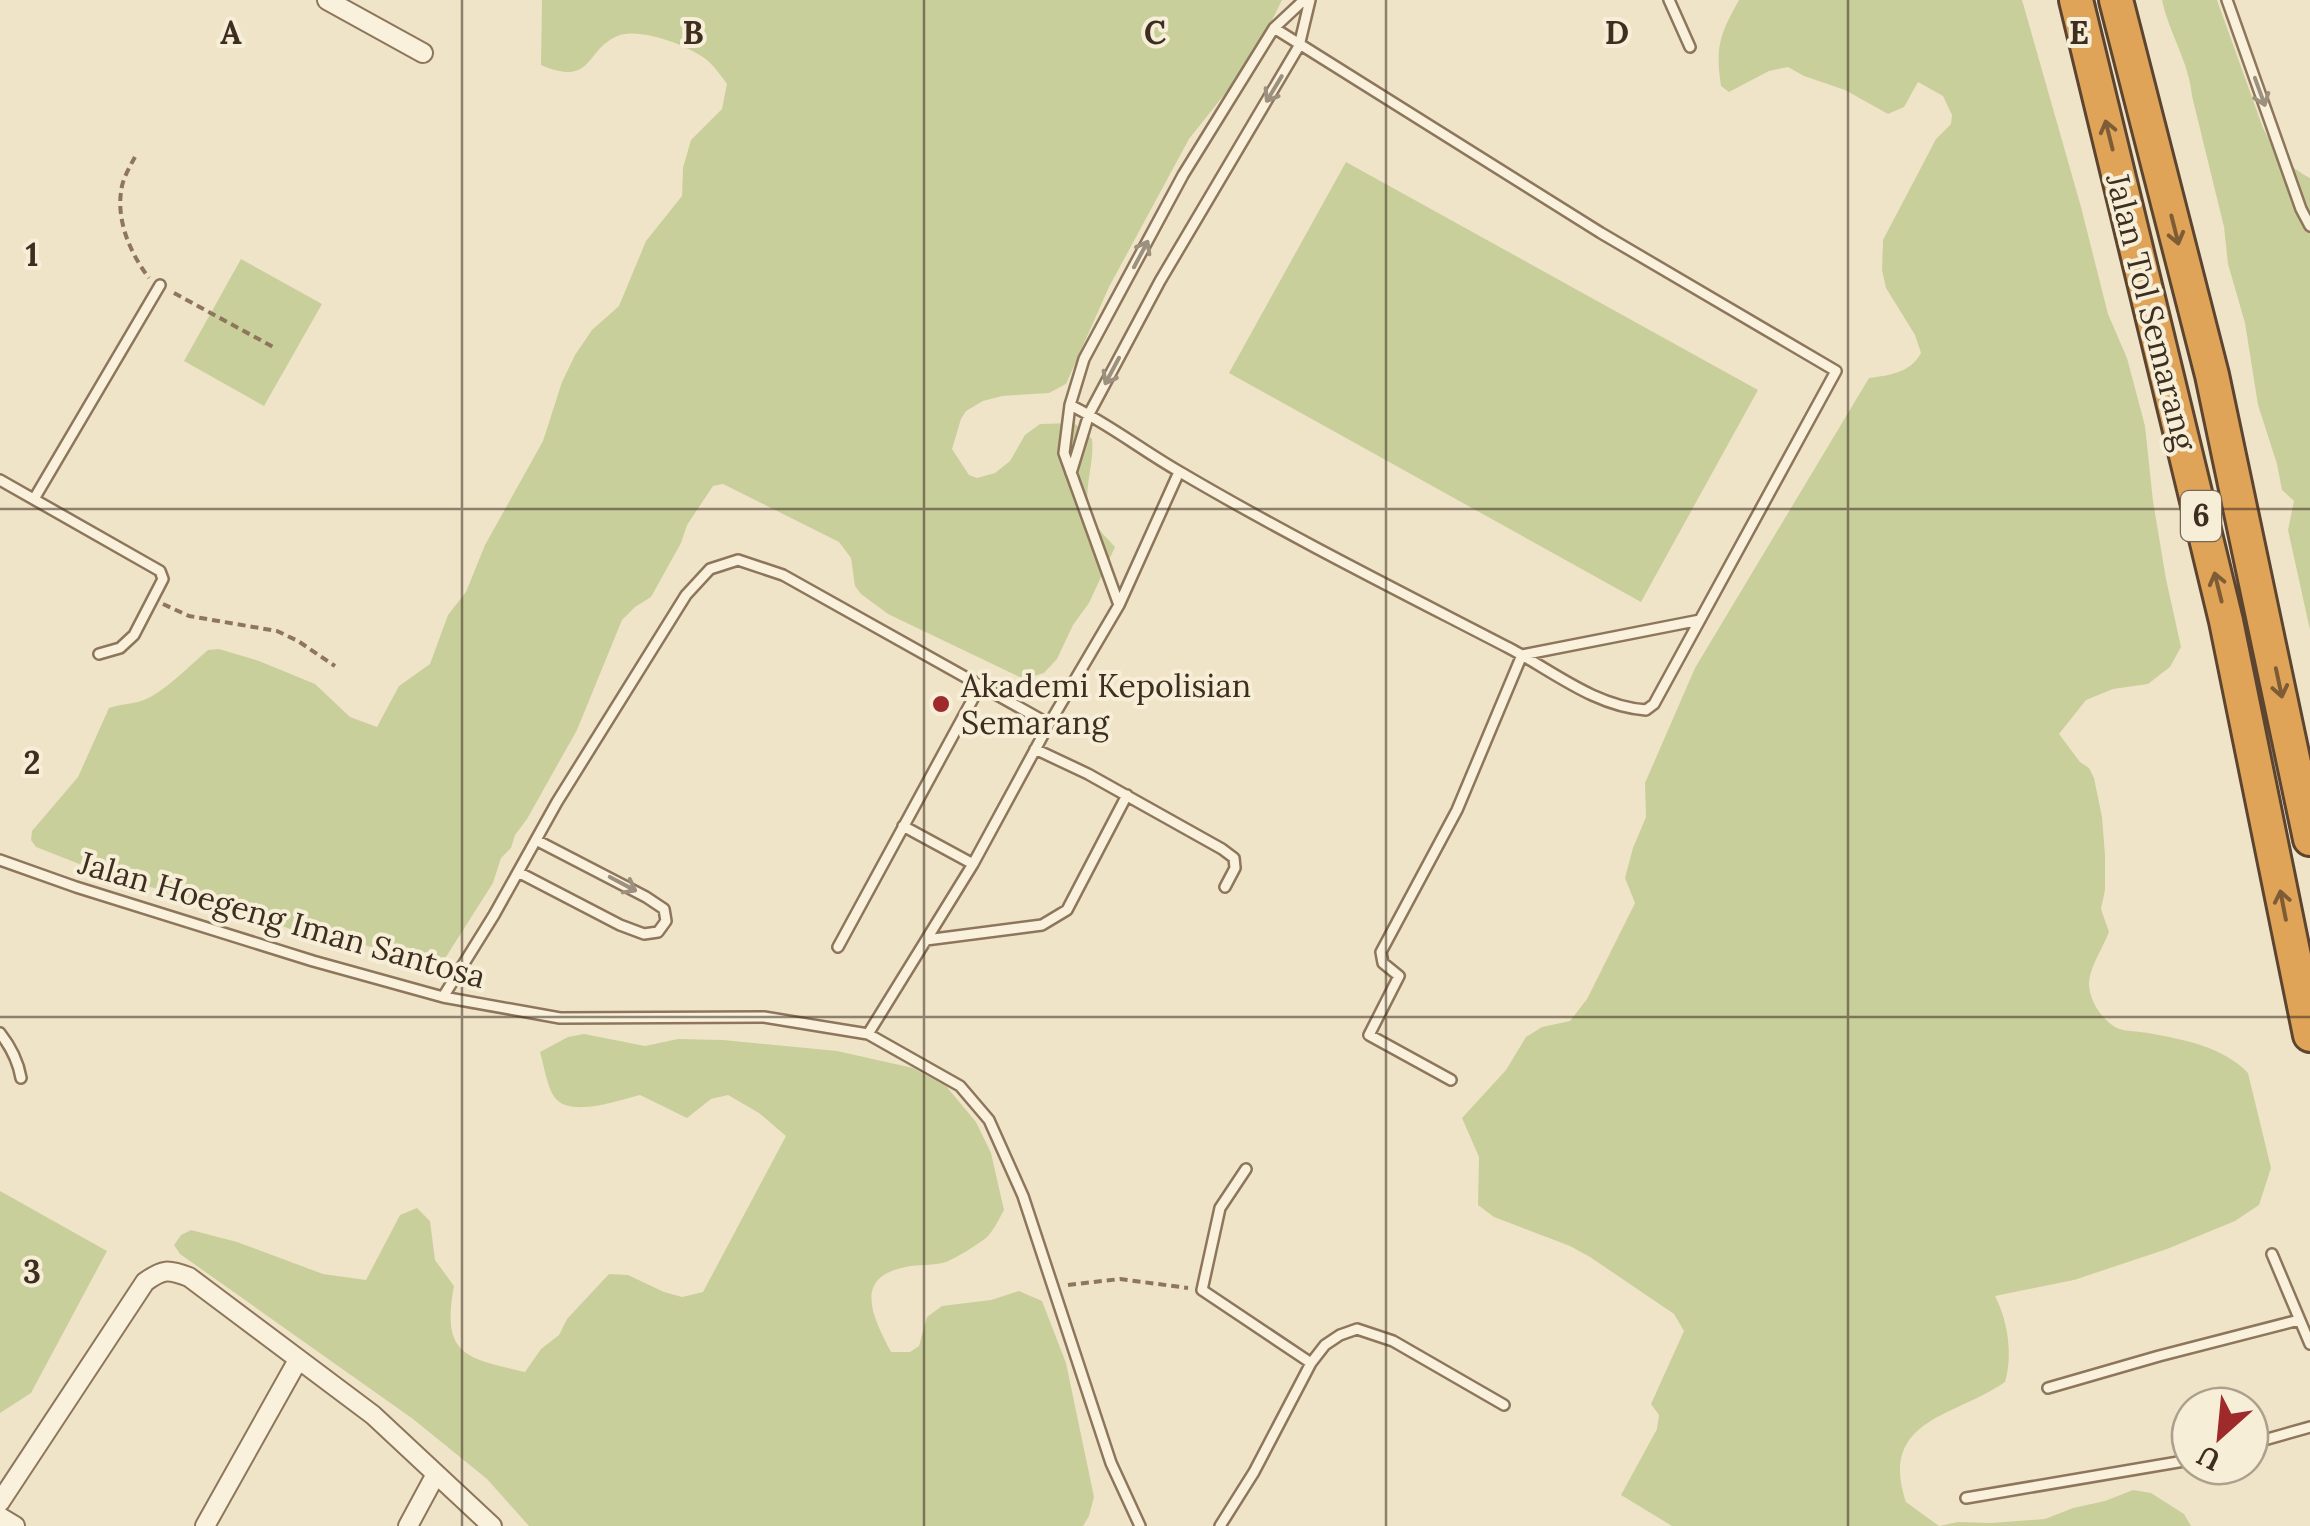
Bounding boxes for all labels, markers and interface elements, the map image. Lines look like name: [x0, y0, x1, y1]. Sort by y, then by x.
text: A: [220, 12, 242, 53]
text: B: [682, 12, 704, 53]
text: C: [1144, 12, 1166, 53]
text: D: [1605, 12, 1629, 53]
text: E: [2069, 12, 2089, 53]
one-way arrow: [1263, 74, 1283, 103]
one-way arrow: [2252, 75, 2270, 107]
one-way arrow: [2099, 120, 2117, 152]
street label: Jalan Tol Semarang: [2097, 168, 2206, 456]
one-way arrow: [2166, 214, 2185, 245]
text: 1: [26, 234, 39, 275]
one-way arrow: [1131, 239, 1151, 269]
one-way arrow: [1101, 356, 1121, 385]
road number: 6: [2181, 491, 2221, 541]
one-way arrow: [2208, 572, 2226, 604]
place label: Akademi Kepolisian Semarang: [960, 665, 1251, 743]
one-way arrow: [2270, 666, 2289, 698]
marker: Akademi Kepolisian Semarang: [930, 693, 952, 715]
text: 2: [23, 742, 41, 783]
street label: Jalan Hoegeng Iman Santosa: [73, 841, 490, 997]
one-way arrow: [607, 875, 637, 894]
one-way arrow: [2273, 890, 2292, 922]
text: 3: [23, 1251, 41, 1292]
north arrow: [2170, 1386, 2270, 1486]
text: U: [2191, 1437, 2226, 1479]

